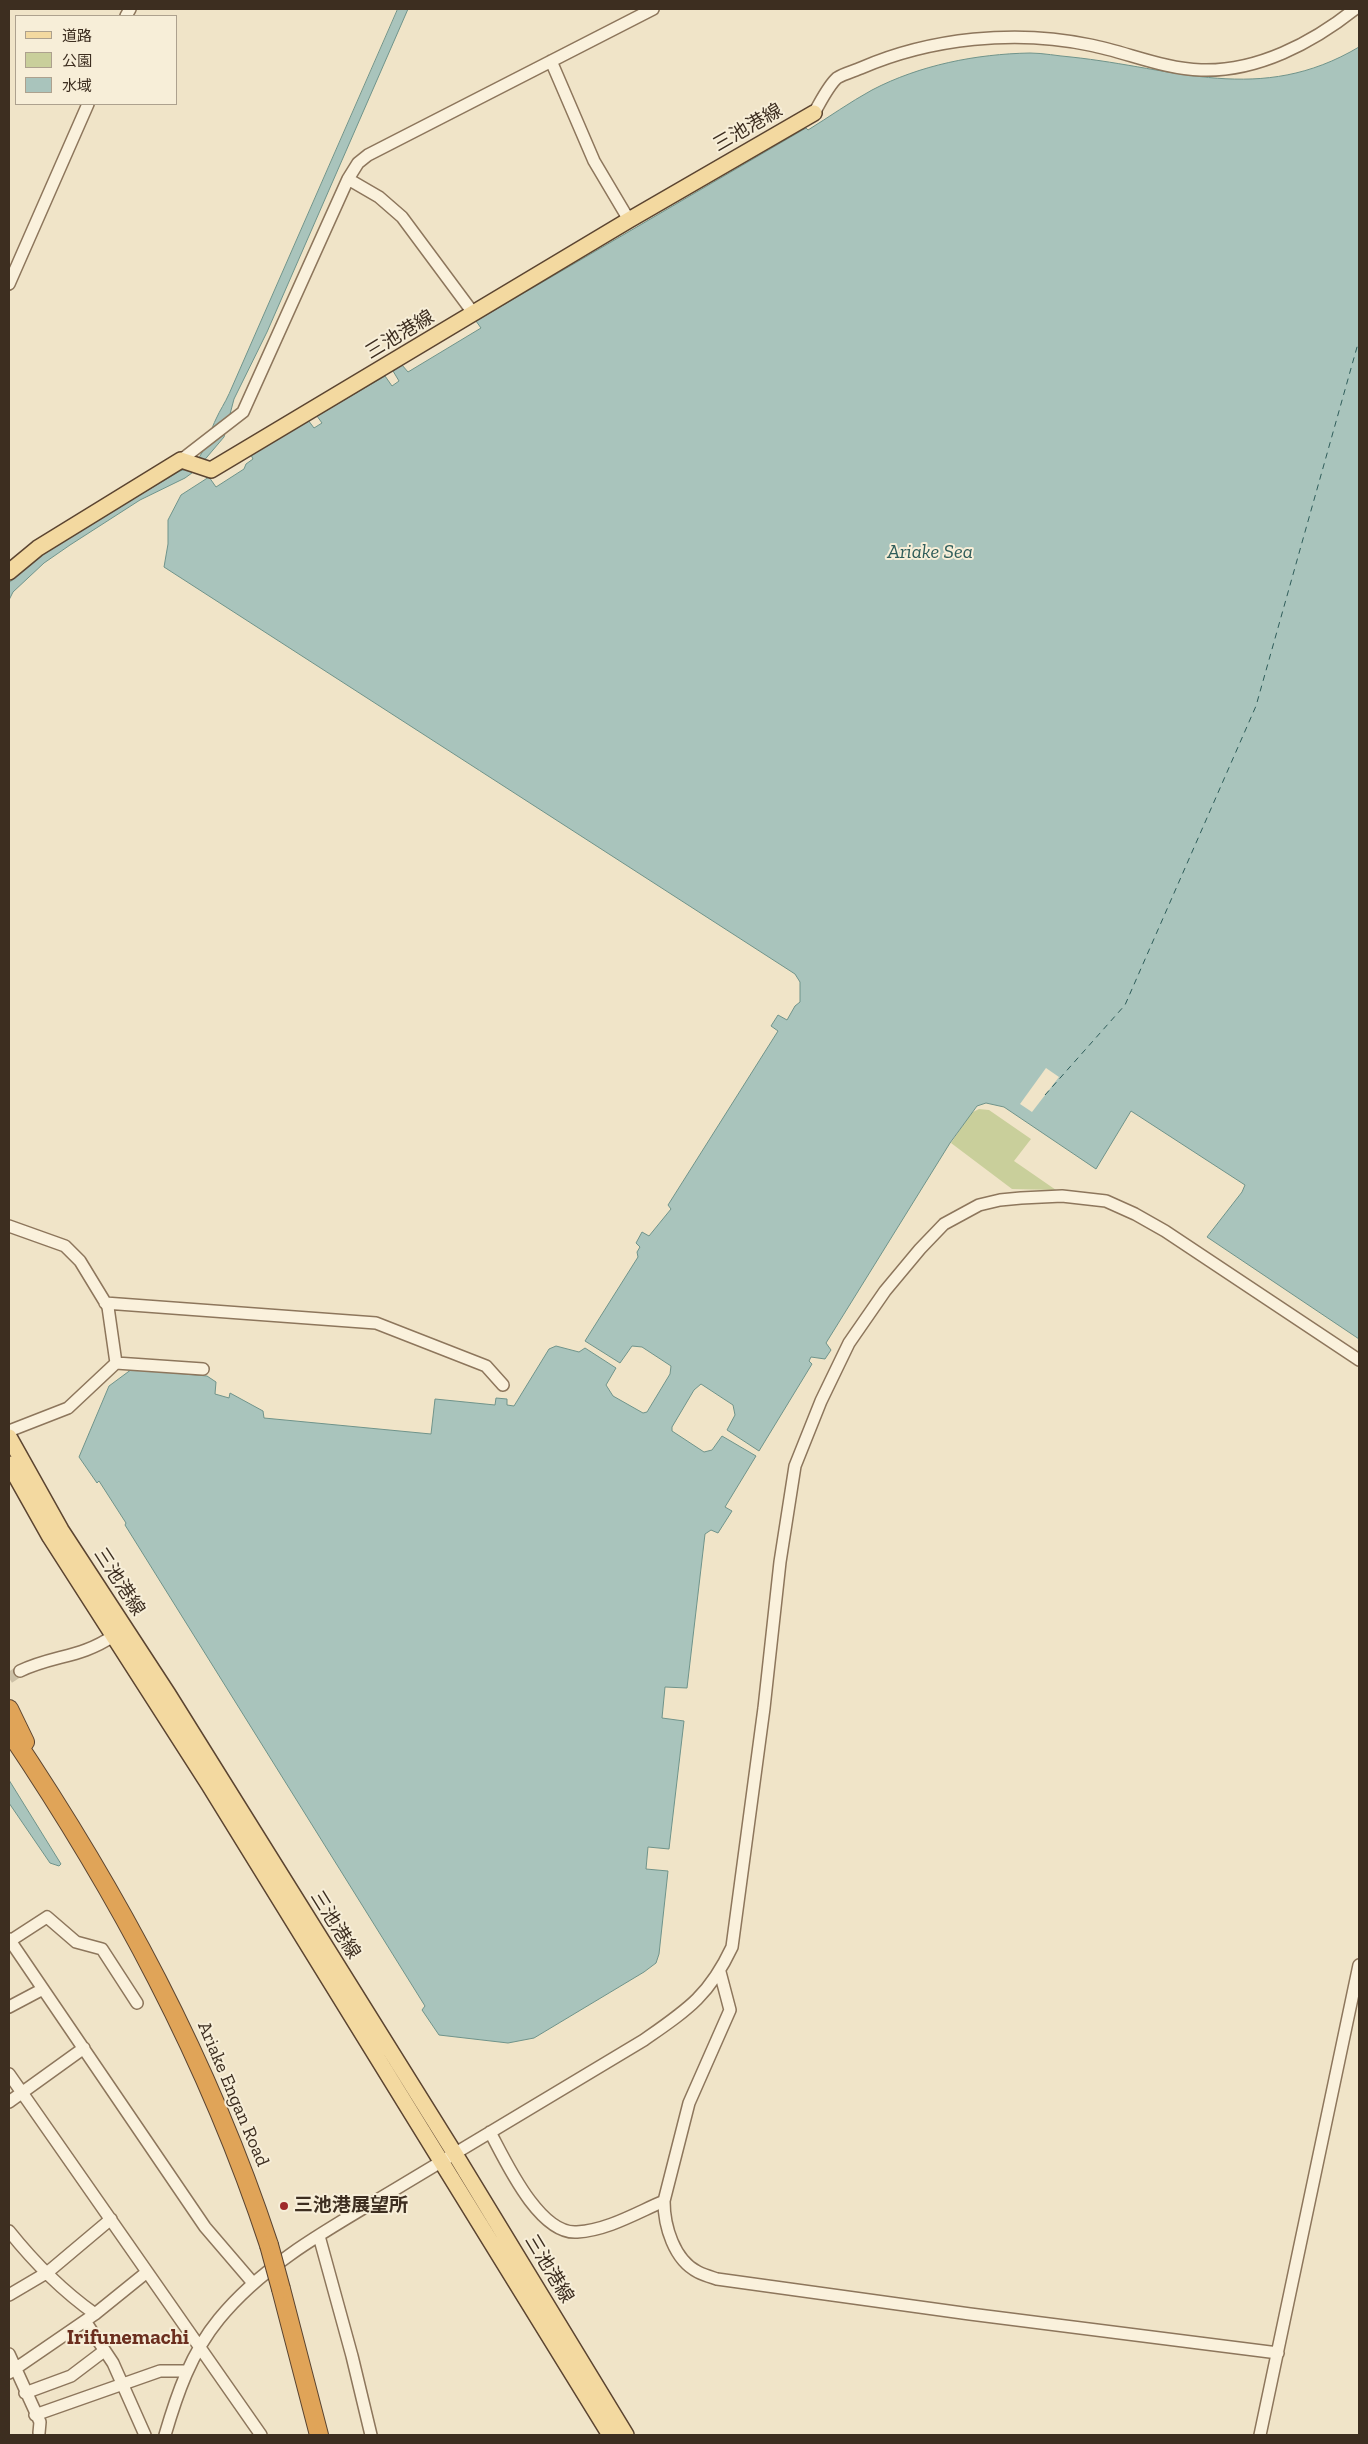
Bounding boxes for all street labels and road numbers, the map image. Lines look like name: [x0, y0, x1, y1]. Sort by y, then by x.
street label: 三池港線: [709, 99, 787, 157]
street label: 三池港線: [362, 306, 438, 364]
street label: 三池港線: [89, 1544, 149, 1620]
street label: 三池港線: [305, 1887, 365, 1963]
street label: Ariake Engan Road: [192, 2018, 274, 2170]
street label: 三池港線: [520, 2231, 578, 2307]

